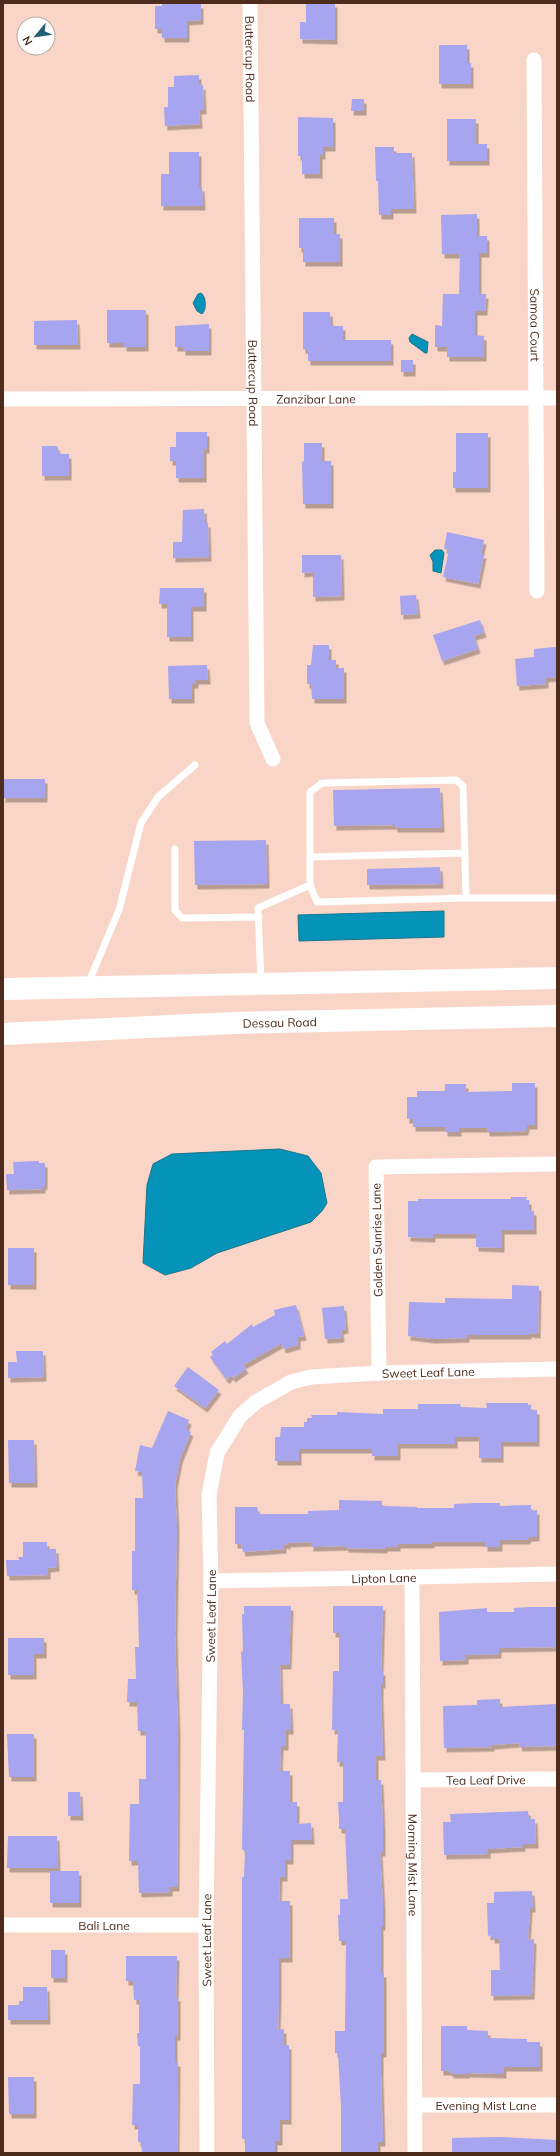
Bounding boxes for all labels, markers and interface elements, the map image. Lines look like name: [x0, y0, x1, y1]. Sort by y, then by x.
north arrow: [16, 16, 56, 56]
street label: Buttercup Road: [243, 16, 258, 102]
text: N: [19, 34, 35, 48]
street label: Samoa Court: [528, 288, 543, 361]
street label: Buttercup Road: [246, 340, 262, 426]
street label: Zanzibar Lane: [276, 391, 356, 406]
street label: Dessau Road: [243, 1014, 317, 1030]
street label: Golden Sunrise Lane: [369, 1183, 385, 1297]
street label: Sweet Leaf Lane: [382, 1363, 475, 1380]
street label: Sweet Leaf Lane: [202, 1569, 219, 1663]
street label: Lipton Lane: [351, 1569, 417, 1586]
street label: Tea Leaf Drive: [446, 1772, 526, 1787]
street label: Morning Mist Lane: [406, 1814, 421, 1916]
street label: Sweet Leaf Lane: [198, 1893, 214, 1986]
street label: Bali Lane: [78, 1918, 130, 1933]
street label: Evening Mist Lane: [436, 2098, 536, 2113]

